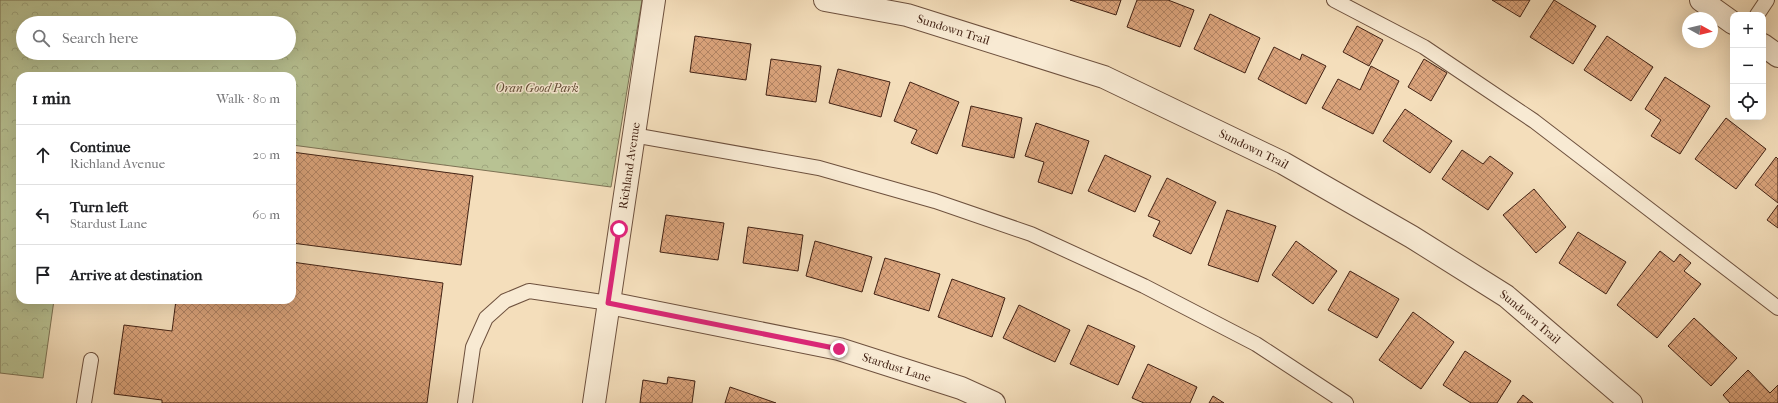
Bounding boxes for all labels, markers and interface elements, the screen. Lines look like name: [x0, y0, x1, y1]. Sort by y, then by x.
street label: Sundown Trail: [915, 12, 992, 48]
north arrow: [1682, 12, 1718, 48]
map controls: [1730, 12, 1766, 120]
button: +: [1730, 12, 1766, 48]
search box: [16, 16, 296, 60]
icon: search: [30, 27, 52, 49]
text: Search here: [62, 29, 138, 47]
button: −: [1730, 48, 1766, 84]
park label: Oran Good Park: [495, 81, 579, 95]
button: locate: [1730, 84, 1766, 120]
text: 1 min: [32, 88, 71, 108]
text: Walk · 80 m: [216, 91, 280, 106]
street label: Richland Avenue: [616, 121, 643, 210]
street label: Sundown Trail: [1217, 126, 1292, 172]
text: Continue: [70, 138, 130, 156]
icon: ahead: [32, 144, 54, 166]
text: 20 m: [253, 147, 280, 162]
text: Richland Avenue: [70, 156, 165, 171]
text: Turn left: [70, 198, 128, 216]
icon: left: [32, 204, 54, 226]
text: 60 m: [252, 207, 280, 222]
text: Stardust Lane: [70, 216, 147, 231]
route start: [610, 220, 628, 238]
icon: arrive: [32, 264, 54, 286]
text: Arrive at destination: [70, 266, 202, 284]
street label: Sundown Trail: [1497, 287, 1564, 347]
route end: [830, 340, 848, 358]
street label: Stardust Lane: [860, 350, 933, 385]

